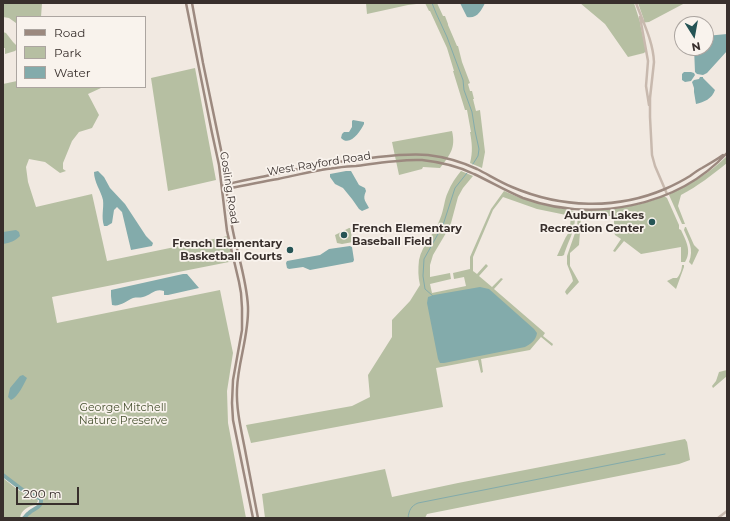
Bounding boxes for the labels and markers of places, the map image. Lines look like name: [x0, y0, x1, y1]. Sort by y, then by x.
place label: Auburn Lakes Recreation Center: [540, 209, 644, 235]
marker: Auburn Lakes Recreation Center: [647, 217, 657, 227]
place label: French Elementary Baseball Field: [352, 222, 462, 248]
marker: French Elementary Baseball Field: [339, 230, 349, 240]
place label: French Elementary Basketball Courts: [172, 237, 282, 263]
marker: French Elementary Basketball Courts: [285, 245, 295, 255]

